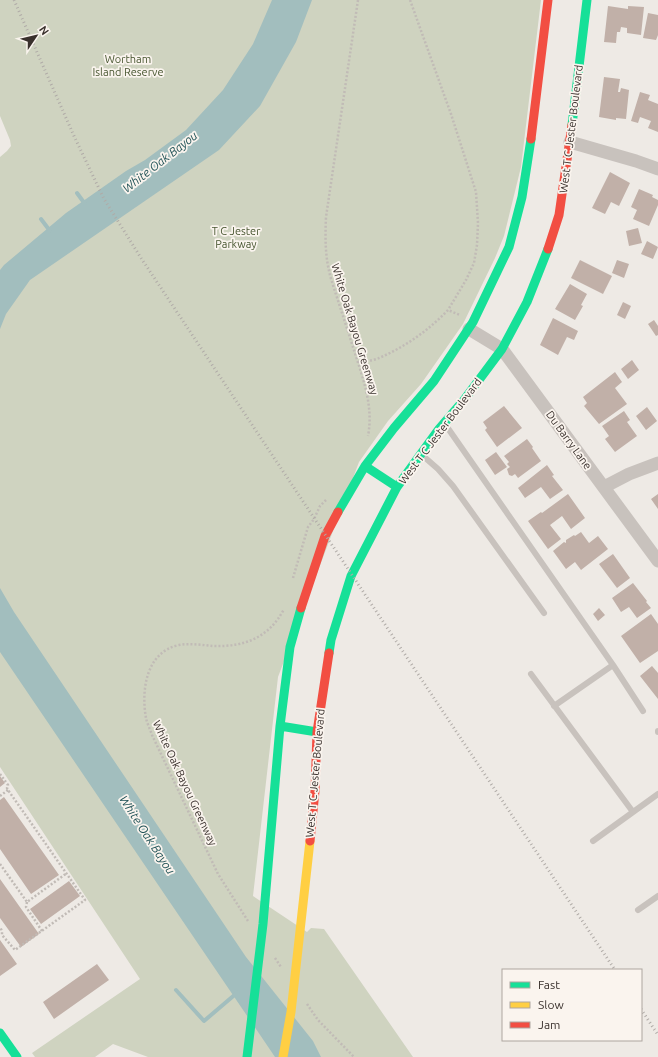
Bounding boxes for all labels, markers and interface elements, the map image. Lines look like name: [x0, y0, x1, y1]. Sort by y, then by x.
north arrow: [16, 16, 56, 56]
text: N: [37, 23, 51, 37]
park label: Wortham Island Reserve: [93, 53, 163, 78]
street label: West T C Jester Boulevard: [557, 64, 585, 194]
water label: White Oak Bayou: [120, 128, 200, 195]
park label: T C Jester Parkway: [212, 225, 261, 250]
street label: White Oak Bayou Greenway: [329, 262, 381, 397]
street label: West T C Jester Boulevard: [396, 376, 484, 486]
street label: Du Barry Lane: [544, 408, 594, 472]
street label: West T C Jester Boulevard: [303, 708, 327, 838]
street label: White Oak Bayou Greenway: [151, 718, 220, 848]
water label: White Oak Bayou: [117, 793, 178, 877]
legend: [502, 969, 642, 1041]
text: Fast: [538, 978, 560, 991]
text: Slow: [538, 998, 564, 1011]
text: Jam: [538, 1018, 560, 1031]

